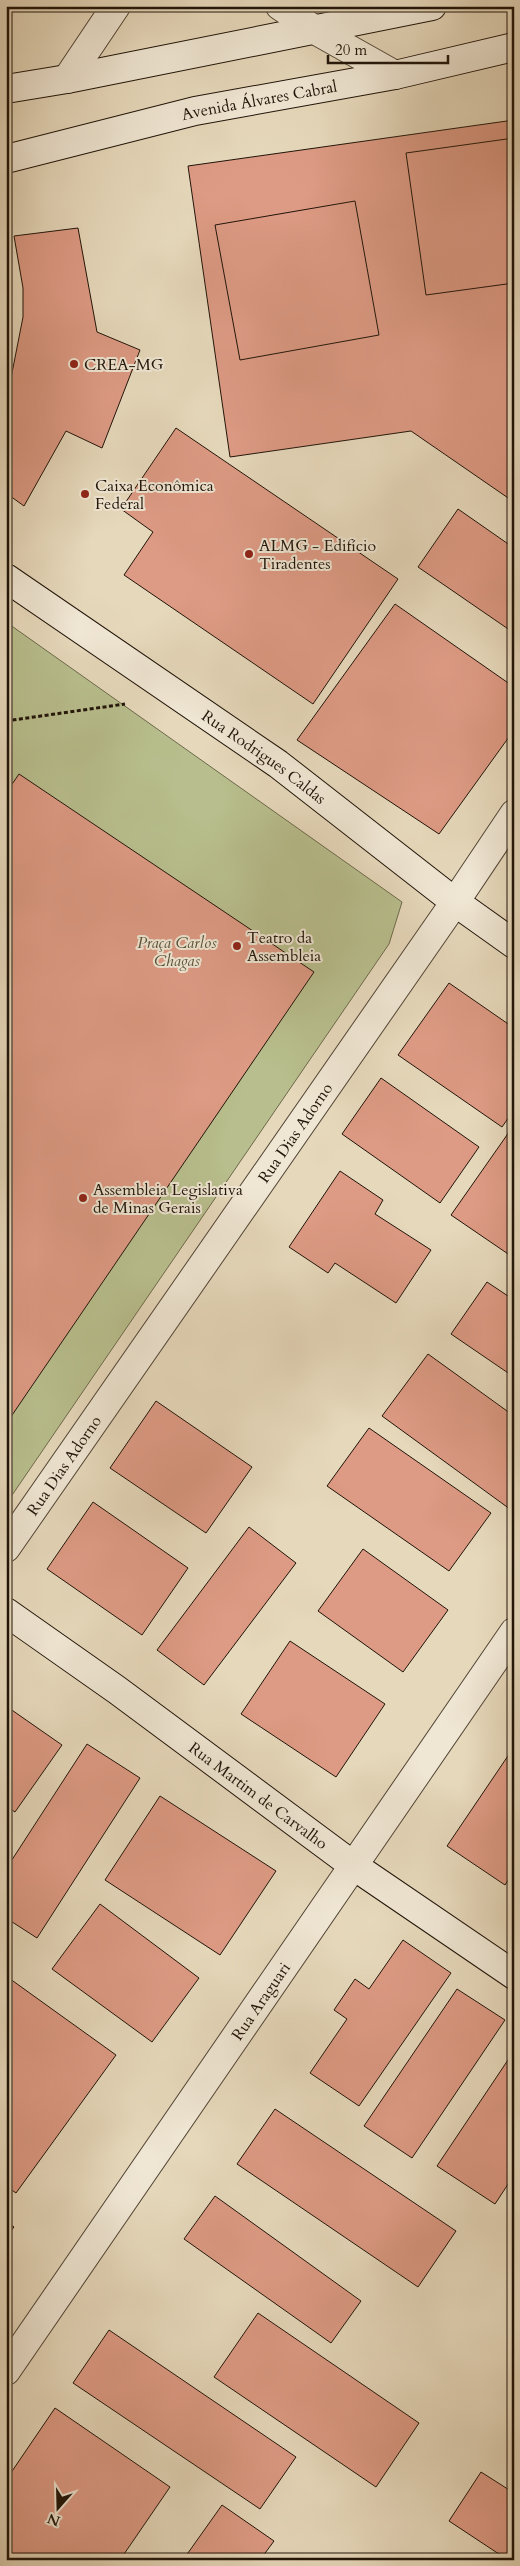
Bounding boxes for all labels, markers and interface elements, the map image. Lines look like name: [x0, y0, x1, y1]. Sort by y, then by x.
scale bar: [328, 32, 448, 64]
text: 20 m: [335, 40, 367, 60]
street label: Avenida Álvares Cabral: [179, 76, 339, 126]
place label: CREA-MG: [84, 354, 164, 376]
marker: CREA-MG: [68, 358, 80, 370]
place label: Caixa Econômica Federal: [95, 475, 214, 515]
marker: Caixa Econômica Federal: [79, 488, 91, 500]
place label: ALMG - Edifício Tiradentes: [259, 535, 377, 575]
marker: ALMG - Edifício Tiradentes: [243, 548, 255, 560]
street label: Rua Rodrigues Caldas: [197, 705, 330, 810]
place label: Teatro da Assembleia: [247, 927, 321, 967]
park label: Praça Carlos Chagas: [137, 932, 217, 972]
marker: Teatro da Assembleia: [231, 940, 243, 952]
street label: Rua Dias Adorno: [253, 1078, 338, 1188]
place label: Assembleia Legislativa de Minas Gerais: [93, 1179, 243, 1219]
marker: Assembleia Legislativa de Minas Gerais: [77, 1192, 89, 1204]
street label: Rua Dias Adorno: [22, 1411, 107, 1520]
street label: Rua Martim de Carvalho: [184, 1737, 332, 1855]
street label: Rua Araguari: [227, 1958, 296, 2045]
north arrow: [32, 2484, 82, 2534]
text: N: [45, 2509, 63, 2531]

